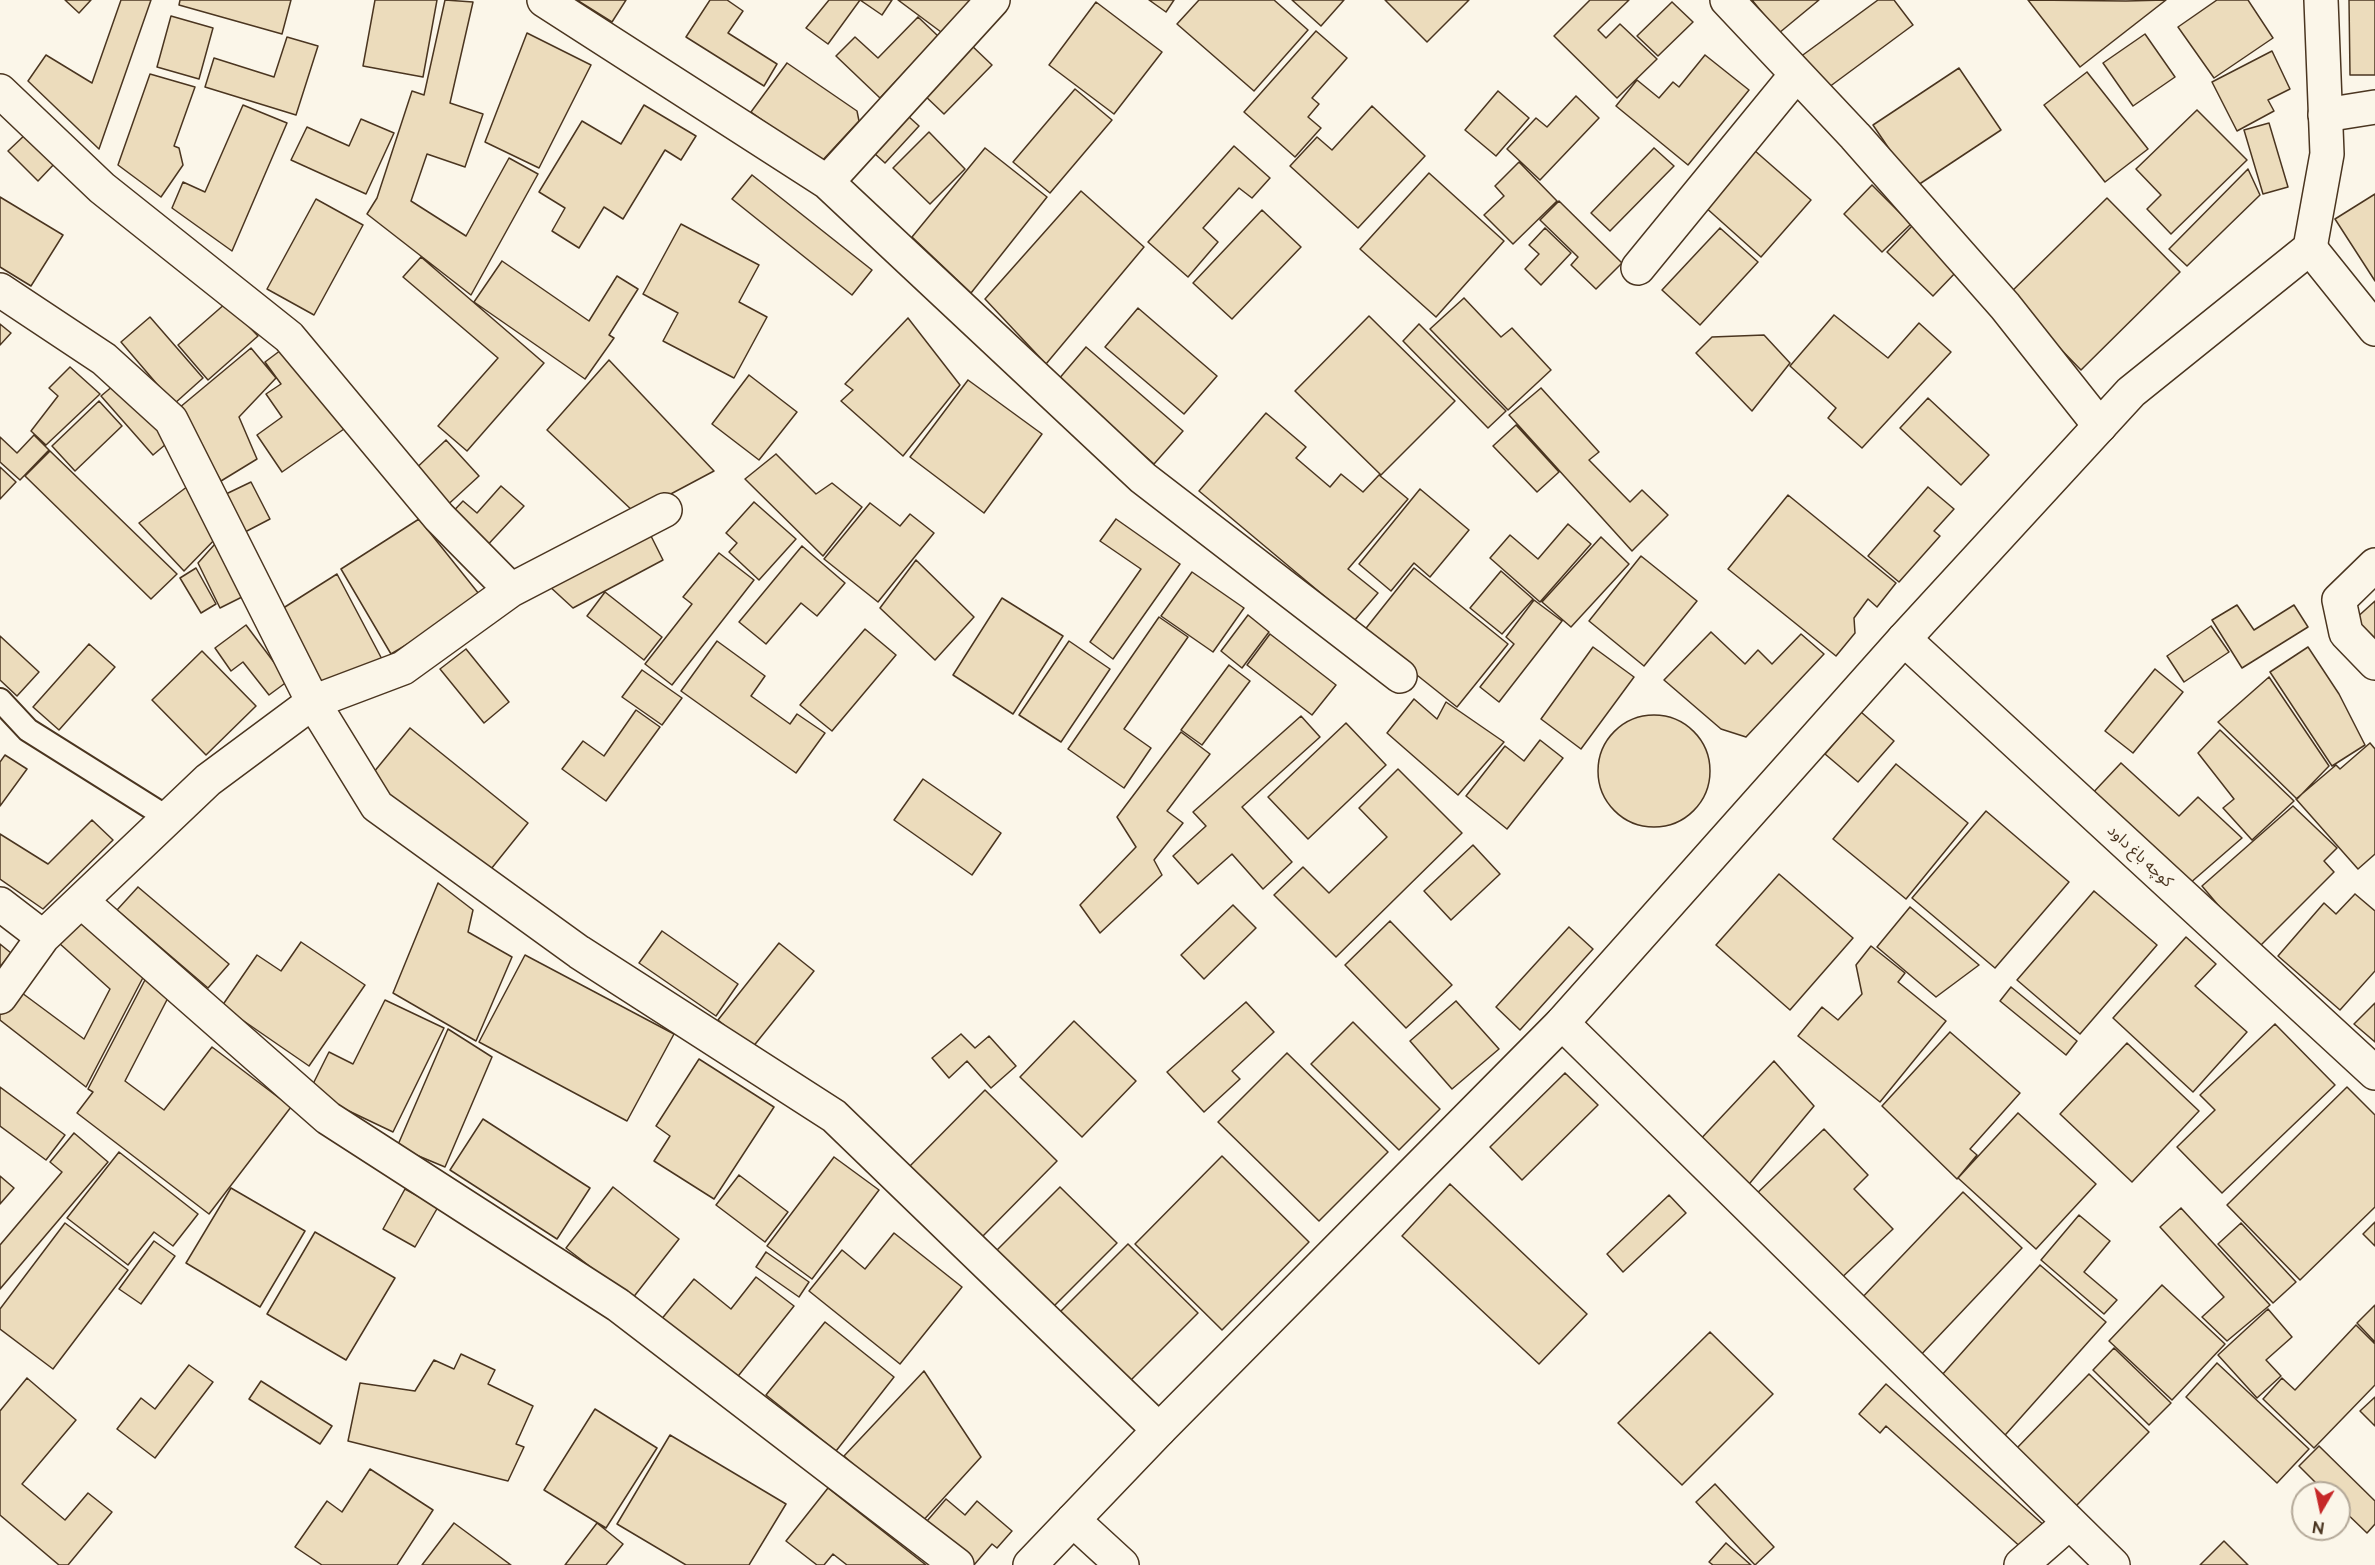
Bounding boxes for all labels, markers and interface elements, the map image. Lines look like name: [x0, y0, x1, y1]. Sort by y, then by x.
street label: کوچه باغ داود: [2103, 821, 2177, 891]
north arrow: [2291, 1481, 2351, 1541]
text: N: [2311, 1517, 2326, 1538]

